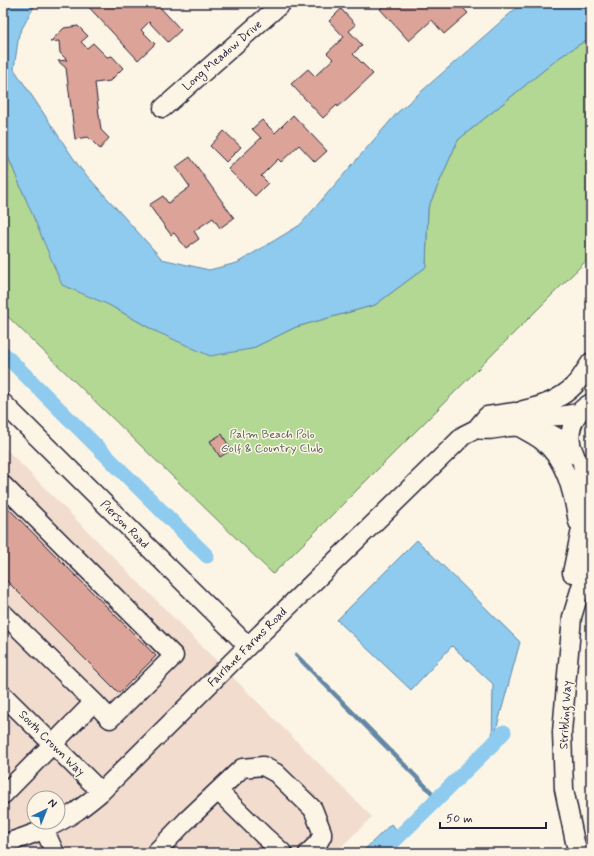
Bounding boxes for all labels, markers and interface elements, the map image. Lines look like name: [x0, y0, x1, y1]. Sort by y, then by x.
street label: Long Meadow Drive: [180, 17, 266, 95]
park label: Palm Beach Polo Golf & Country Club: [221, 427, 323, 457]
street label: Pierson Road: [96, 497, 152, 553]
street label: Fairlane Farms Road: [205, 605, 291, 691]
street label: Stribling Way: [556, 680, 577, 750]
street label: South Crown Way: [15, 707, 88, 780]
north arrow: [26, 790, 66, 830]
text: N: [45, 796, 60, 811]
scale bar: [440, 804, 546, 830]
text: 50 m: [446, 811, 473, 827]

